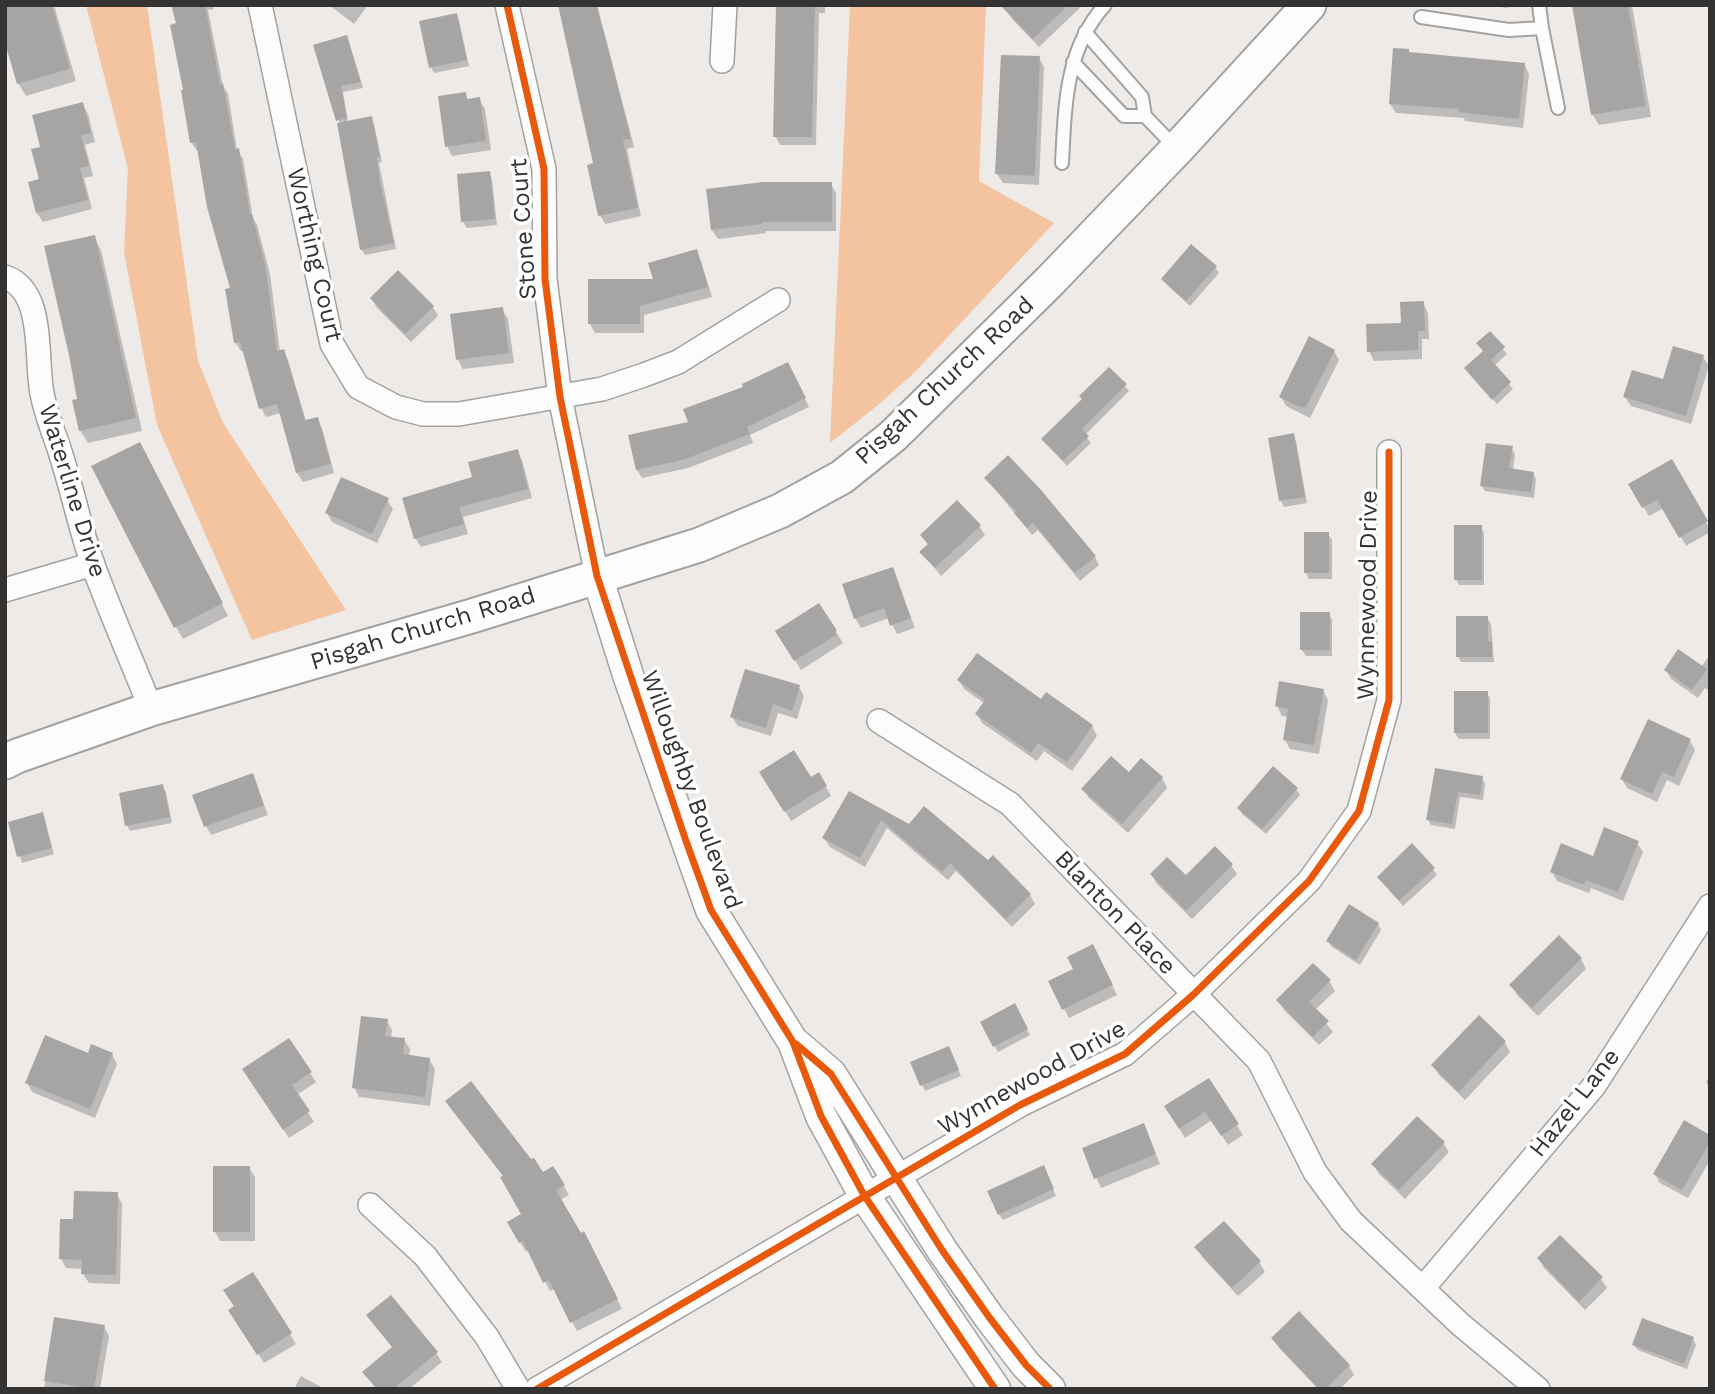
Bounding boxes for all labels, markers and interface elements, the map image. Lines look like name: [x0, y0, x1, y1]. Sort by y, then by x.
street label: Stone Court: [505, 157, 543, 301]
street label: Worthing Court: [280, 165, 348, 345]
street label: Pisgah Church Road: [850, 291, 1040, 471]
street label: Waterline Drive: [32, 401, 112, 581]
street label: Wynnewood Drive: [1352, 490, 1384, 700]
street label: Pisgah Church Road: [307, 581, 539, 677]
street label: Willoughby Boulevard: [634, 667, 748, 913]
street label: Blanton Place: [1048, 845, 1182, 981]
street label: Wynnewood Drive: [933, 1014, 1131, 1142]
street label: Hazel Lane: [1524, 1043, 1626, 1163]

